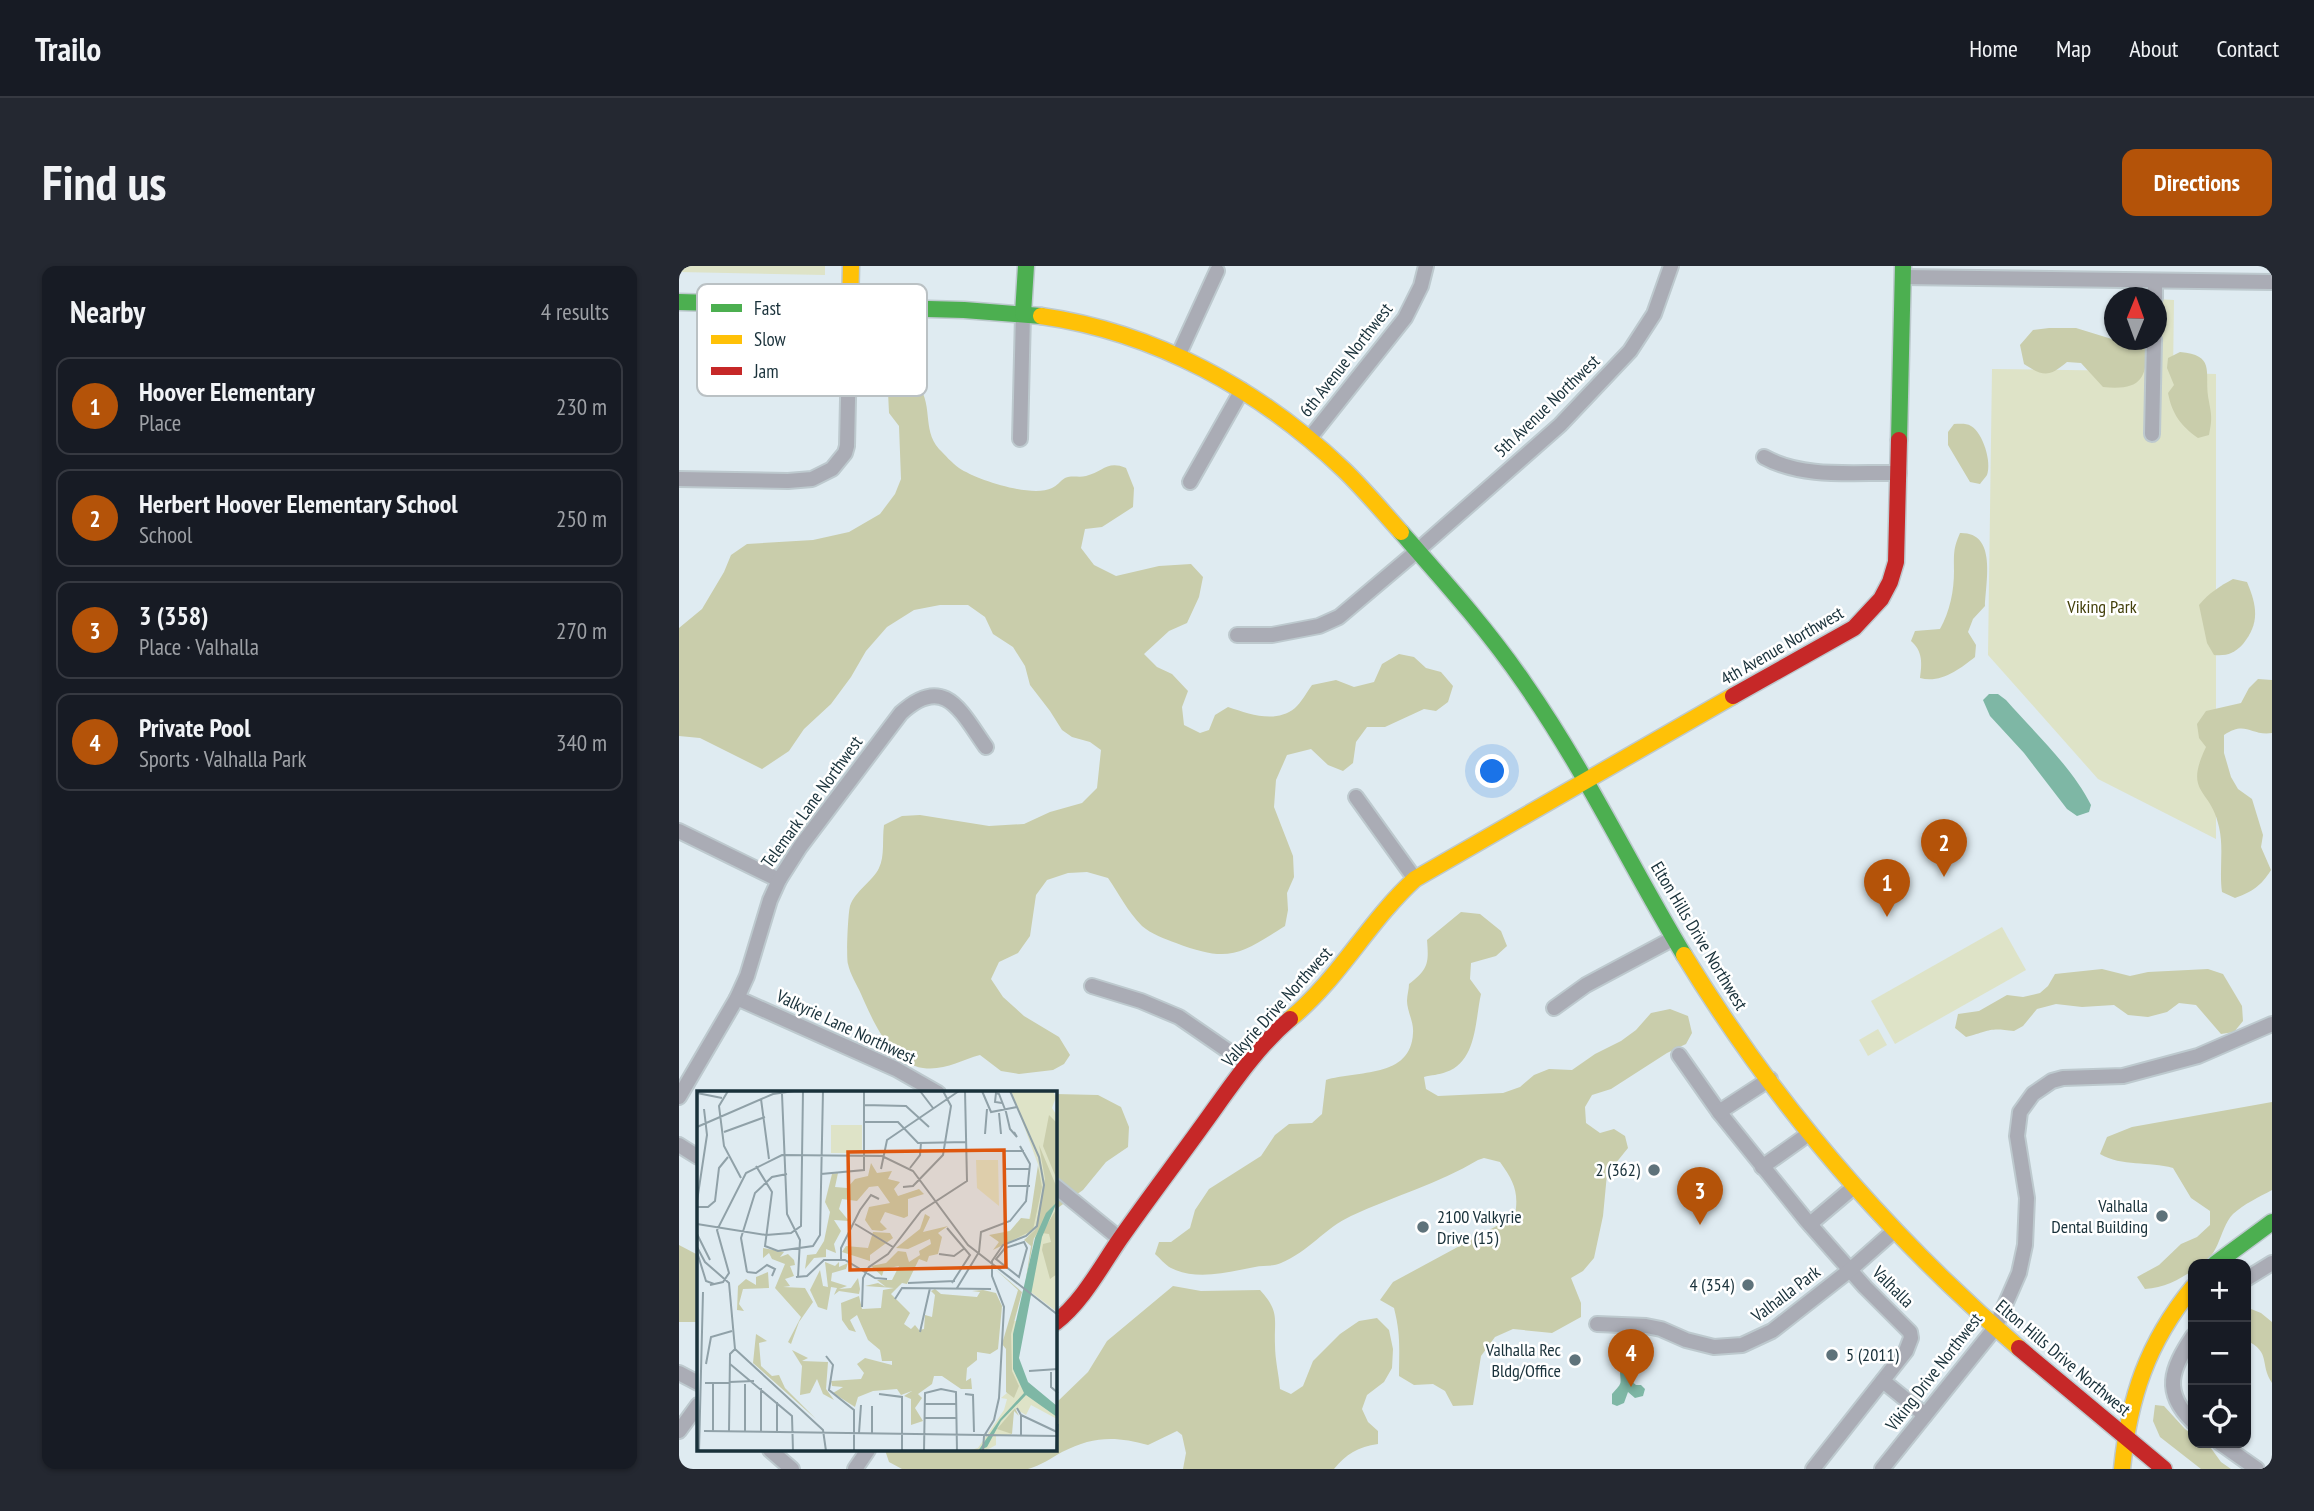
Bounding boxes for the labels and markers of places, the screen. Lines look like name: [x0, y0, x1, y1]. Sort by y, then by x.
pin: 2: [1921, 819, 1967, 877]
pin: 1: [1864, 859, 1910, 917]
place label: 2 (362): [1595, 1158, 1641, 1181]
marker: 2 (362): [1646, 1162, 1662, 1178]
pin: 3: [1677, 1167, 1723, 1225]
place label: Valhalla Dental Building: [2051, 1194, 2148, 1238]
place label: 2100 Valkyrie Drive (15): [1437, 1205, 1522, 1249]
marker: Valhalla Dental Building: [2154, 1208, 2170, 1224]
marker: 2100 Valkyrie Drive (15): [1415, 1219, 1431, 1235]
place label: 4 (354): [1689, 1273, 1735, 1296]
marker: 4 (354): [1740, 1277, 1756, 1293]
pin: 4: [1608, 1329, 1654, 1387]
place label: Valhalla Rec Bldg/Office: [1485, 1338, 1562, 1382]
place label: 5 (2011): [1846, 1343, 1900, 1366]
marker: 5 (2011): [1824, 1347, 1840, 1363]
marker: Valhalla Rec Bldg/Office: [1567, 1352, 1583, 1368]

